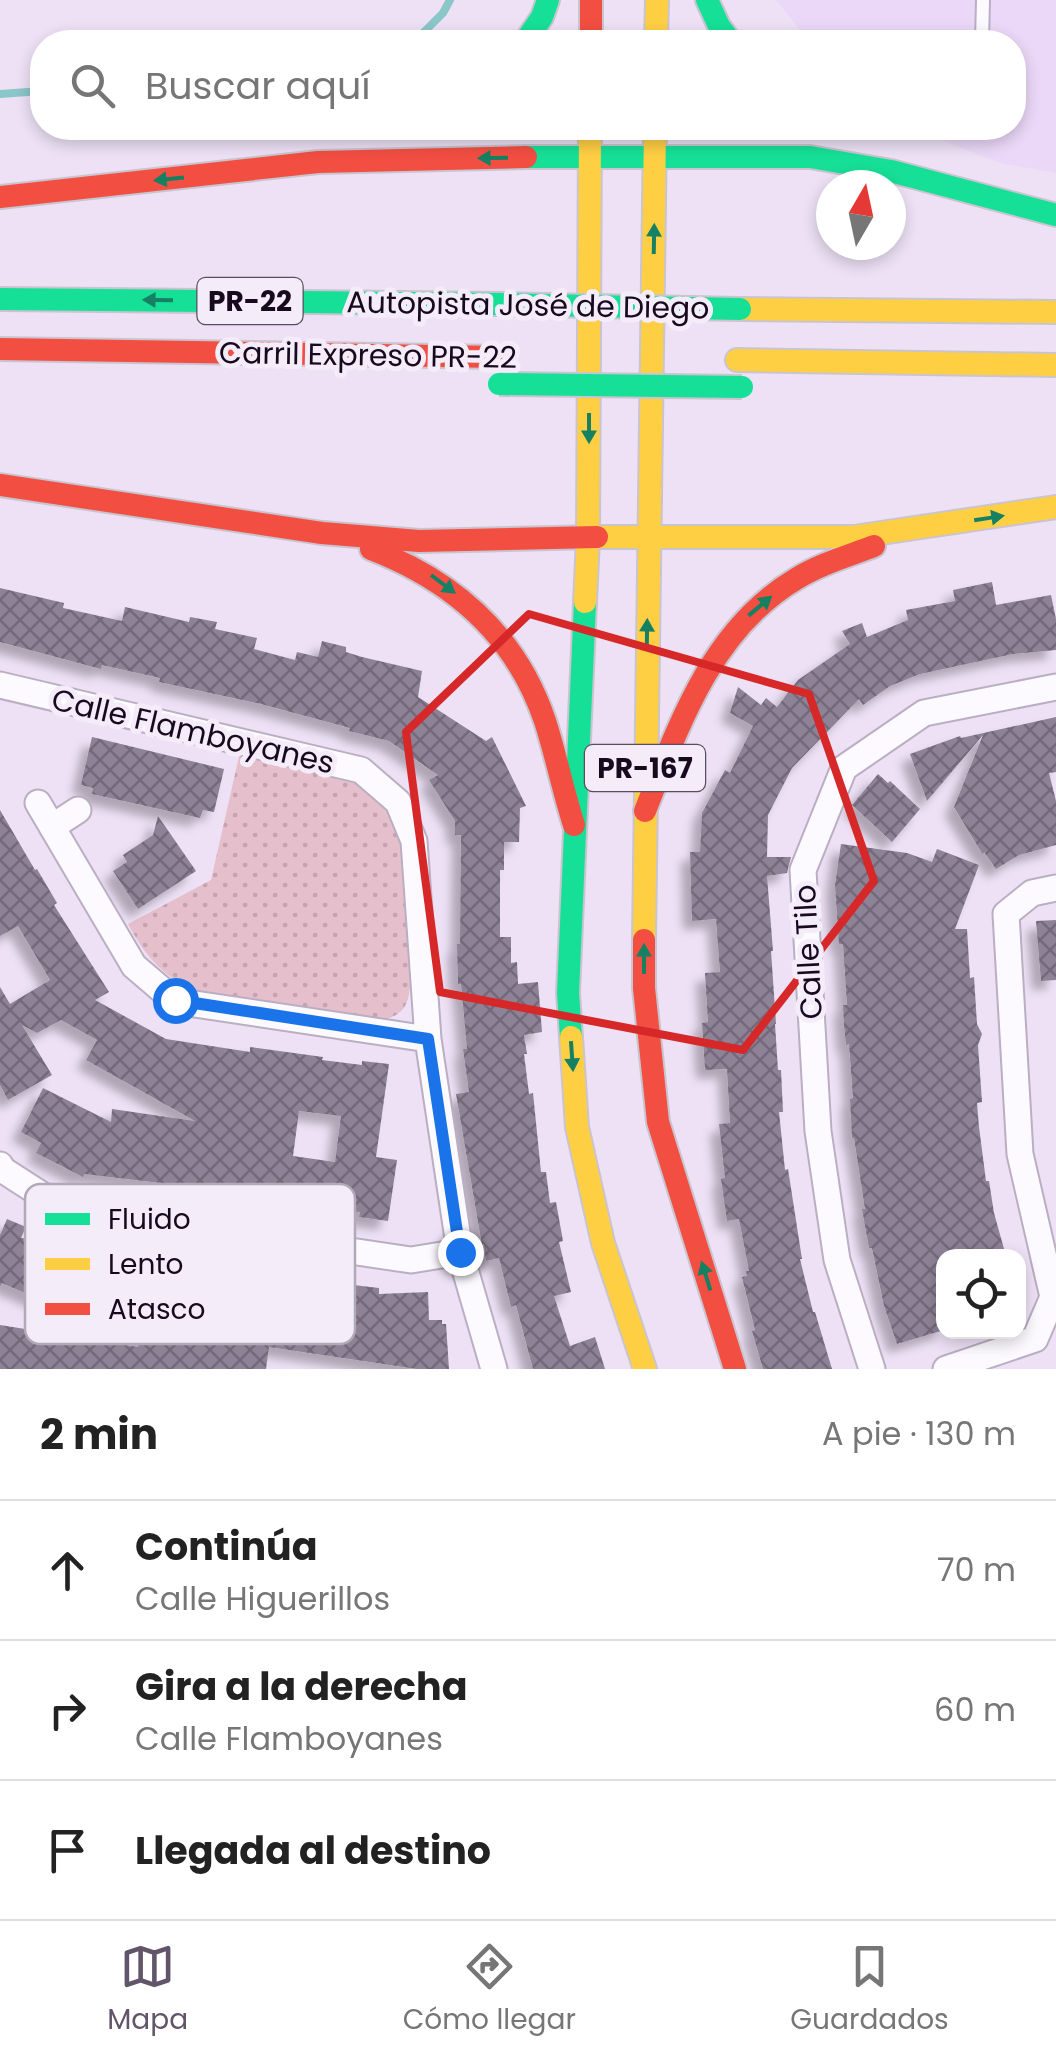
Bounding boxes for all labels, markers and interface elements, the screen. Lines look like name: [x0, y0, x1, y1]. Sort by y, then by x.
search box: [30, 30, 1026, 140]
icon: search: [65, 58, 120, 113]
text: Buscar aquí: [145, 59, 371, 112]
one-way arrow: [476, 150, 508, 166]
north arrow: [816, 170, 906, 260]
one-way arrow: [152, 171, 184, 187]
one-way arrow: [646, 223, 662, 255]
road number: PR-22: [198, 278, 302, 324]
street label: Autopista José de Diego: [346, 280, 710, 330]
one-way arrow: [142, 292, 174, 308]
street label: Carril Expreso PR-22: [219, 331, 517, 379]
one-way arrow: [581, 412, 597, 444]
one-way arrow: [974, 510, 1005, 525]
one-way arrow: [430, 573, 456, 593]
one-way arrow: [747, 596, 772, 618]
one-way arrow: [639, 618, 655, 650]
street label: Calle Flamboyanes: [48, 678, 338, 784]
road number: PR-167: [585, 745, 705, 791]
street label: Calle Tilo: [783, 883, 833, 1021]
one-way arrow: [636, 942, 652, 974]
route start: [153, 978, 199, 1024]
one-way arrow: [564, 1040, 580, 1072]
legend: [25, 1184, 355, 1344]
text: Fluido: [108, 1200, 191, 1239]
route end: [438, 1230, 484, 1276]
text: Lento: [108, 1245, 184, 1284]
map controls: [936, 1249, 1026, 1339]
button: locate: [936, 1249, 1026, 1339]
one-way arrow: [698, 1260, 713, 1291]
text: Atasco: [108, 1290, 206, 1329]
text: 2 min: [40, 1405, 158, 1464]
text: A pie · 130 m: [822, 1411, 1016, 1456]
text: Continúa: [135, 1520, 317, 1573]
icon: ahead: [40, 1543, 95, 1598]
text: 70 m: [937, 1547, 1016, 1592]
text: Calle Higuerillos: [135, 1576, 390, 1621]
text: Gira a la derecha: [135, 1660, 468, 1713]
icon: right: [40, 1683, 95, 1738]
text: 60 m: [934, 1687, 1016, 1732]
text: Calle Flamboyanes: [135, 1716, 443, 1761]
icon: arrive: [40, 1823, 95, 1878]
text: Llegada al destino: [135, 1824, 491, 1877]
tab: Mapa: [107, 1939, 188, 2041]
tab: Cómo llegar: [403, 1939, 576, 2041]
tab: Guardados: [790, 1939, 949, 2041]

